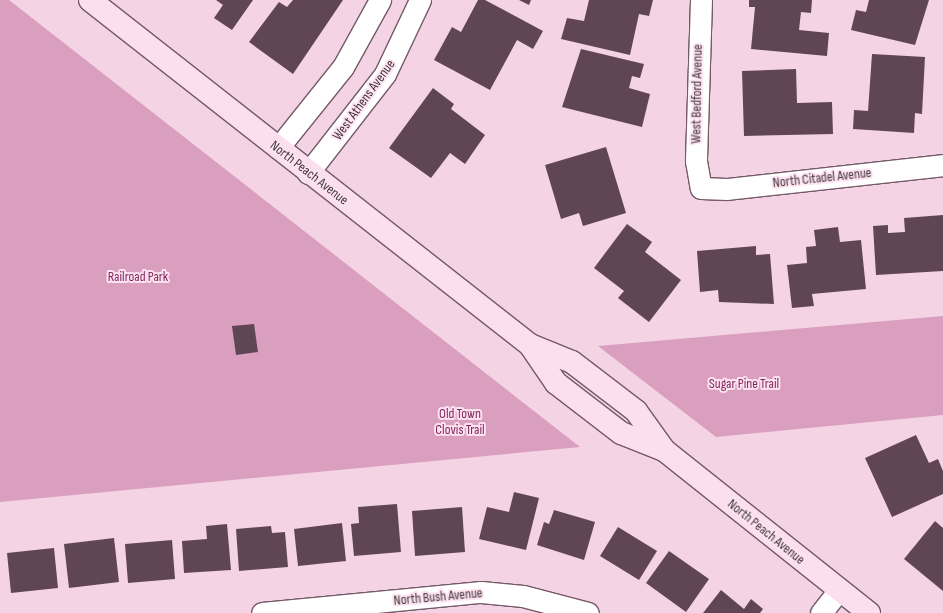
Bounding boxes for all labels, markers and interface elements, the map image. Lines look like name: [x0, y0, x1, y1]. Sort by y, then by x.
street label: West Bedford Avenue: [688, 44, 706, 144]
street label: West Athens Avenue: [329, 56, 399, 144]
street label: North Peach Avenue: [267, 137, 351, 209]
street label: North Citadel Avenue: [772, 164, 872, 192]
park label: Railroad Park: [108, 269, 168, 285]
park label: Sugar Pine Trail: [709, 376, 779, 392]
park label: Old Town Clovis Trail: [435, 406, 485, 438]
street label: North Peach Avenue: [724, 496, 808, 568]
street label: North Bush Avenue: [393, 585, 483, 609]

